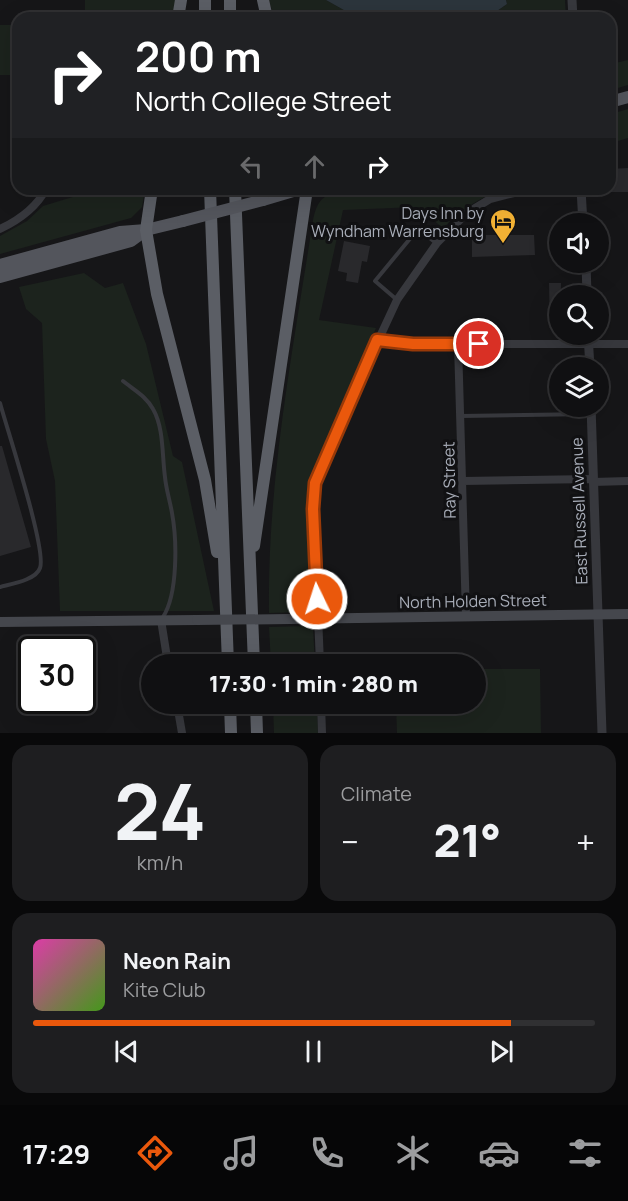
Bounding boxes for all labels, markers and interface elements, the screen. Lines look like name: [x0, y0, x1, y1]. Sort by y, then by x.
text: 200 m: [135, 27, 261, 85]
icon: right: [36, 36, 114, 114]
text: North College Street: [135, 82, 392, 119]
icon: left: [235, 150, 268, 183]
icon: ahead: [298, 150, 331, 183]
icon: right: [361, 150, 394, 183]
place label: Days Inn by Wyndham Warrensburg: [311, 202, 485, 242]
hotel icon: Days Inn by Wyndham Warrensburg: [488, 207, 518, 245]
map controls: [549, 213, 609, 417]
button: sound: [549, 213, 609, 273]
button: search: [549, 285, 609, 345]
pin: [453, 318, 504, 369]
icon: arrive: [462, 327, 495, 360]
button: layers: [549, 357, 609, 417]
street label: East Russell Avenue: [565, 437, 593, 585]
street label: Ray Street: [437, 441, 461, 519]
position arrow: [285, 567, 349, 631]
street label: North Holden Street: [399, 589, 547, 613]
speed limit sign: 30: [18, 636, 96, 714]
text: 17:30 · 1 min · 280 m: [209, 669, 418, 699]
text: 24: [114, 757, 206, 863]
text: Climate: [341, 780, 412, 807]
text: 21°: [433, 809, 501, 871]
text: −: [341, 819, 359, 864]
text: +: [576, 819, 595, 864]
text: km/h: [137, 849, 183, 876]
text: Neon Rain: [123, 946, 231, 976]
text: Kite Club: [123, 976, 206, 1003]
icon: previous: [110, 1035, 143, 1068]
icon: pause: [297, 1035, 330, 1068]
icon: next: [485, 1035, 518, 1068]
icon: directions: [134, 1132, 176, 1174]
icon: music: [220, 1132, 262, 1174]
icon: phone: [306, 1132, 348, 1174]
icon: climate: [392, 1132, 434, 1174]
icon: car: [478, 1132, 520, 1174]
icon: filters: [564, 1132, 606, 1174]
text: 17:29: [22, 1135, 90, 1172]

